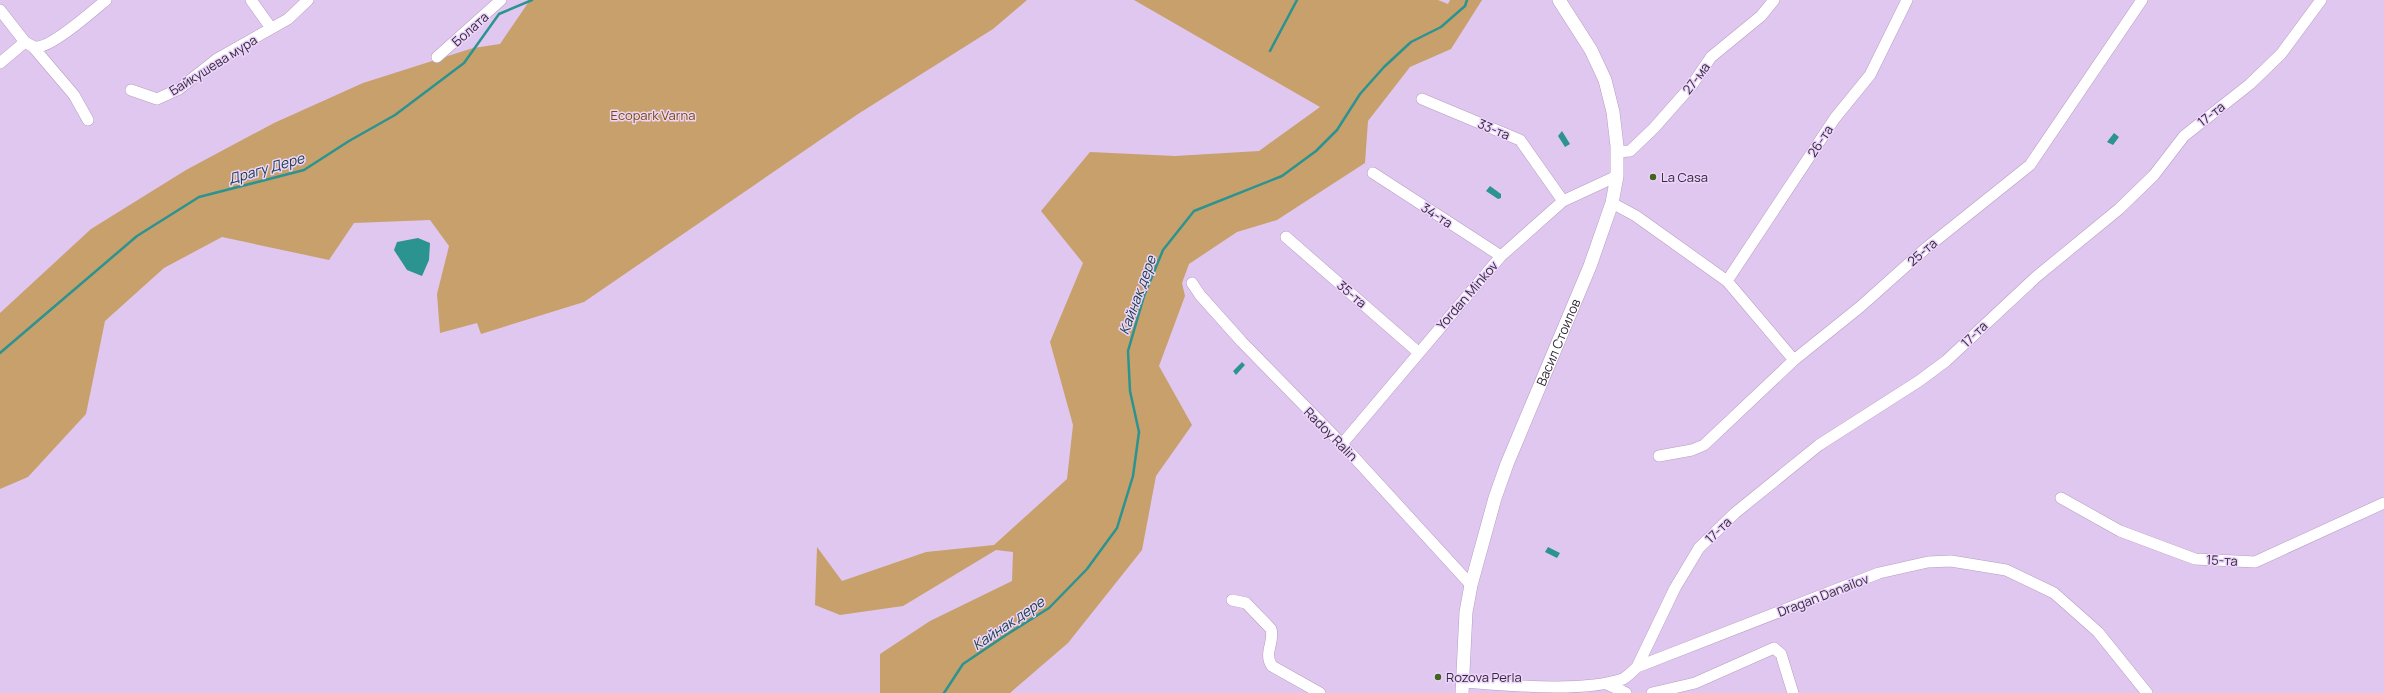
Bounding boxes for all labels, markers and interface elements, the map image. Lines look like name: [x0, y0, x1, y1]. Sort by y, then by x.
street label: Болата: [448, 8, 492, 50]
street label: Байкушева мура: [165, 31, 261, 99]
street label: 27-ма: [1678, 58, 1714, 98]
street label: 17-та: [2193, 98, 2229, 130]
park label: Ecopark Varna: [611, 106, 695, 124]
street label: 33-та: [1475, 114, 1513, 144]
street label: 26-та: [1803, 122, 1837, 160]
water label: Драгу Дере: [226, 148, 307, 188]
place label: La Casa: [1661, 168, 1708, 186]
marker: La Casa: [1648, 172, 1658, 182]
street label: 34-та: [1418, 198, 1456, 232]
street label: 25-та: [1903, 234, 1941, 270]
water label: Кайнак дере: [1114, 252, 1160, 337]
street label: Yordan Minkov: [1432, 256, 1502, 333]
street label: 35-та: [1333, 276, 1371, 312]
street label: Васил Стоилов: [1532, 296, 1584, 388]
street label: 17-та: [1957, 317, 1991, 351]
street label: Radoy Ralin: [1300, 403, 1362, 465]
street label: 17-та: [1701, 513, 1735, 547]
street label: 15-та: [2206, 550, 2238, 570]
street label: Dragan Danailov: [1775, 569, 1872, 621]
water label: Кайнак дере: [968, 591, 1048, 654]
place label: Rozova Perla: [1446, 668, 1522, 686]
marker: Rozova Perla: [1433, 672, 1443, 682]

